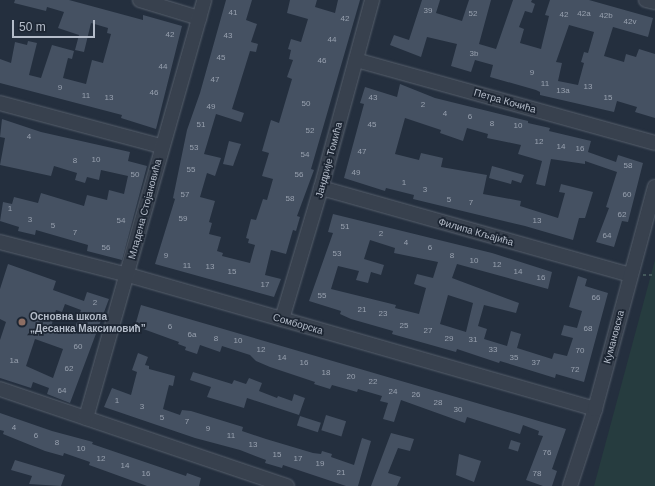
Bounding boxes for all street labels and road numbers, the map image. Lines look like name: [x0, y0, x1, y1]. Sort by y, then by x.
street label: Петра Кочића: [473, 86, 537, 116]
street label: Јандрије Томића: [313, 121, 345, 199]
street label: Младена Стојановића: [126, 158, 164, 260]
street label: Филипа Кљајића: [437, 216, 515, 248]
street label: Кумановска: [601, 309, 627, 365]
street label: Сомборска: [272, 311, 324, 337]

